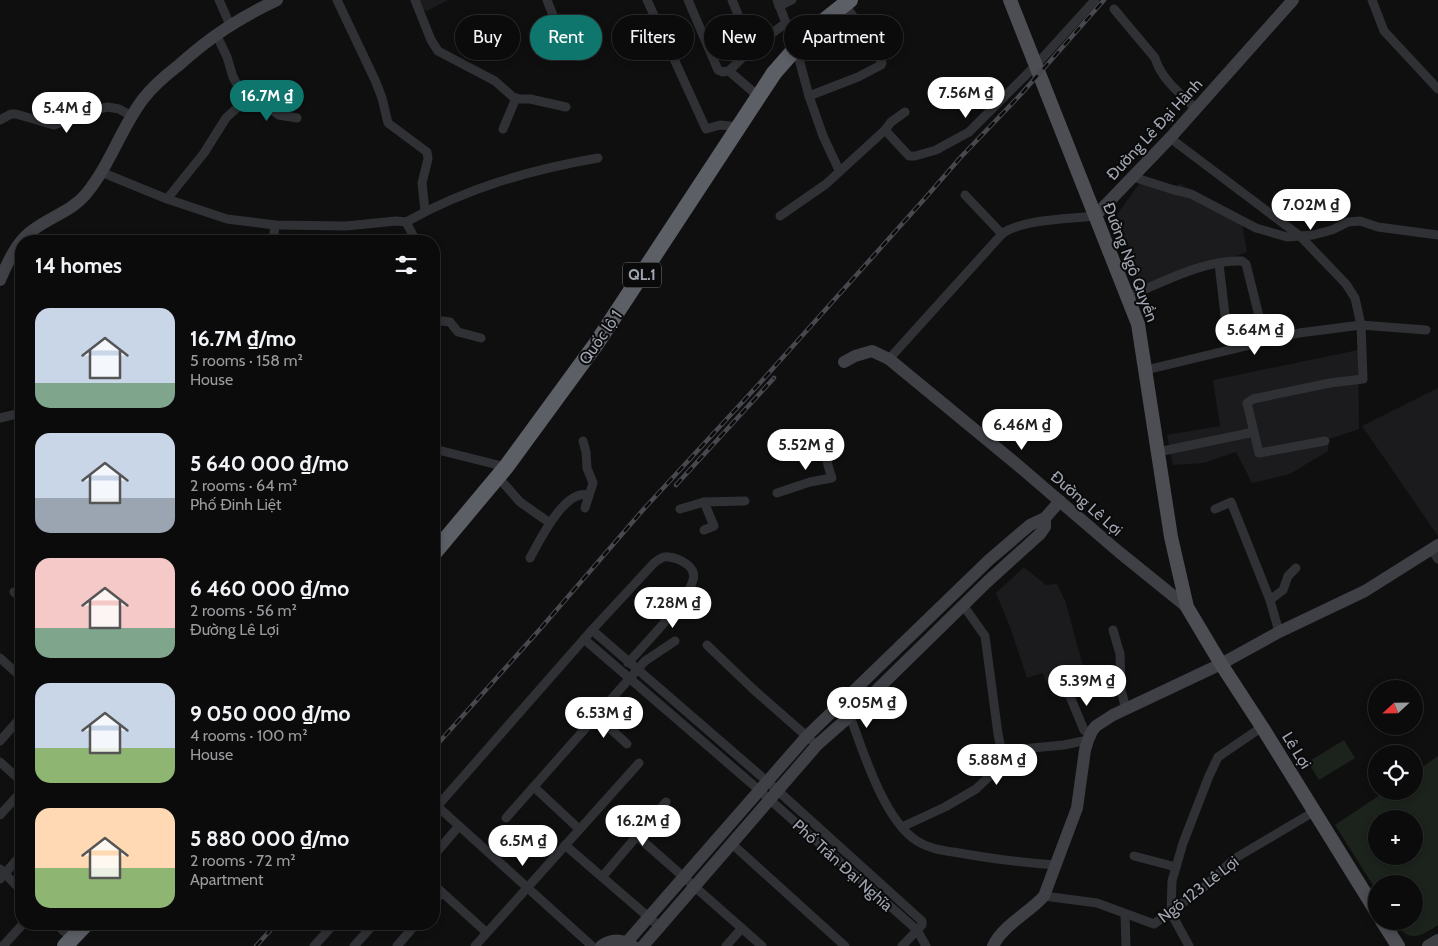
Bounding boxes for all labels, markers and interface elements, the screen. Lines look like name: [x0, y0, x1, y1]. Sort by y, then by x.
chip: Buy: [455, 15, 520, 60]
chip: Rent: [530, 15, 602, 60]
chip: Filters: [612, 15, 694, 60]
chip: New: [704, 15, 774, 60]
chip: Apartment: [784, 15, 903, 60]
street label: Đường Lê Đại Hành: [1102, 75, 1206, 184]
pin: 7.56M ₫: [920, 76, 1012, 119]
pin: 16.7M ₫: [221, 80, 313, 122]
text: 7.56M ₫: [939, 83, 993, 102]
text: 16.7M ₫: [241, 86, 293, 105]
pin: 5.4M ₫: [26, 92, 108, 134]
text: 5.4M ₫: [43, 98, 91, 117]
pin: 7.02M ₫: [1265, 188, 1357, 231]
text: 7.02M ₫: [1283, 195, 1339, 214]
street label: Đường Ngô Quyền: [1099, 200, 1162, 325]
icon: filters: [392, 251, 420, 279]
text: 14 homes: [35, 253, 122, 278]
road number: QL.1: [623, 262, 661, 288]
street label: Quốc lộ 1: [575, 307, 626, 368]
pin: 5.64M ₫: [1209, 314, 1301, 356]
text: 5.64M ₫: [1226, 320, 1284, 339]
text: 16.7M ₫/mo: [190, 326, 296, 351]
icon: home: [75, 328, 135, 388]
text: 5 rooms · 158 m²: [190, 351, 303, 370]
text: House: [190, 370, 233, 389]
pin: 6.46M ₫: [976, 408, 1068, 451]
text: 6.46M ₫: [993, 415, 1051, 434]
pin: 5.52M ₫: [760, 428, 852, 471]
text: 5.52M ₫: [778, 435, 834, 454]
text: 5 640 000 ₫/mo: [190, 451, 349, 476]
icon: home: [75, 453, 135, 513]
street label: Đường Lê Lợi: [1047, 467, 1127, 540]
text: 2 rooms · 64 m²: [190, 476, 297, 495]
text: Phố Đinh Liệt: [190, 495, 281, 514]
text: 6 460 000 ₫/mo: [190, 576, 349, 601]
icon: home: [75, 578, 135, 638]
pin: 7.28M ₫: [627, 586, 719, 629]
text: 7.28M ₫: [645, 593, 701, 612]
text: 2 rooms · 56 m²: [190, 601, 297, 620]
text: Đường Lê Lợi: [190, 620, 279, 639]
pin: 5.39M ₫: [1041, 664, 1133, 707]
text: 5.39M ₫: [1059, 671, 1115, 690]
north arrow: [1368, 680, 1422, 735]
map controls: [1368, 680, 1423, 930]
pin: 9.05M ₫: [821, 686, 913, 729]
text: 9.05M ₫: [838, 693, 896, 712]
pin: 6.53M ₫: [558, 696, 650, 739]
text: 9 050 000 ₫/mo: [190, 701, 351, 726]
icon: home: [75, 703, 135, 763]
text: 6.53M ₫: [576, 703, 632, 722]
text: 4 rooms · 100 m²: [190, 726, 307, 745]
street label: Lê Lợi: [1278, 728, 1315, 772]
pin: 5.88M ₫: [951, 744, 1043, 786]
text: House: [190, 745, 233, 764]
button: locate: [1368, 745, 1423, 800]
text: 5.88M ₫: [968, 750, 1026, 769]
pin: 16.2M ₫: [597, 804, 689, 847]
button: +: [1368, 810, 1423, 865]
text: 16.2M ₫: [617, 811, 669, 830]
street label: Phố Trần Đại Nghĩa: [789, 816, 897, 915]
pin: 6.5M ₫: [482, 824, 564, 867]
text: 5 880 000 ₫/mo: [190, 826, 349, 851]
icon: home: [75, 828, 135, 888]
text: 6.5M ₫: [499, 831, 547, 850]
text: 2 rooms · 72 m²: [190, 851, 295, 870]
street label: Ngõ 123 Lê Lợi: [1154, 852, 1242, 927]
text: Apartment: [190, 870, 263, 889]
button: −: [1368, 875, 1423, 930]

